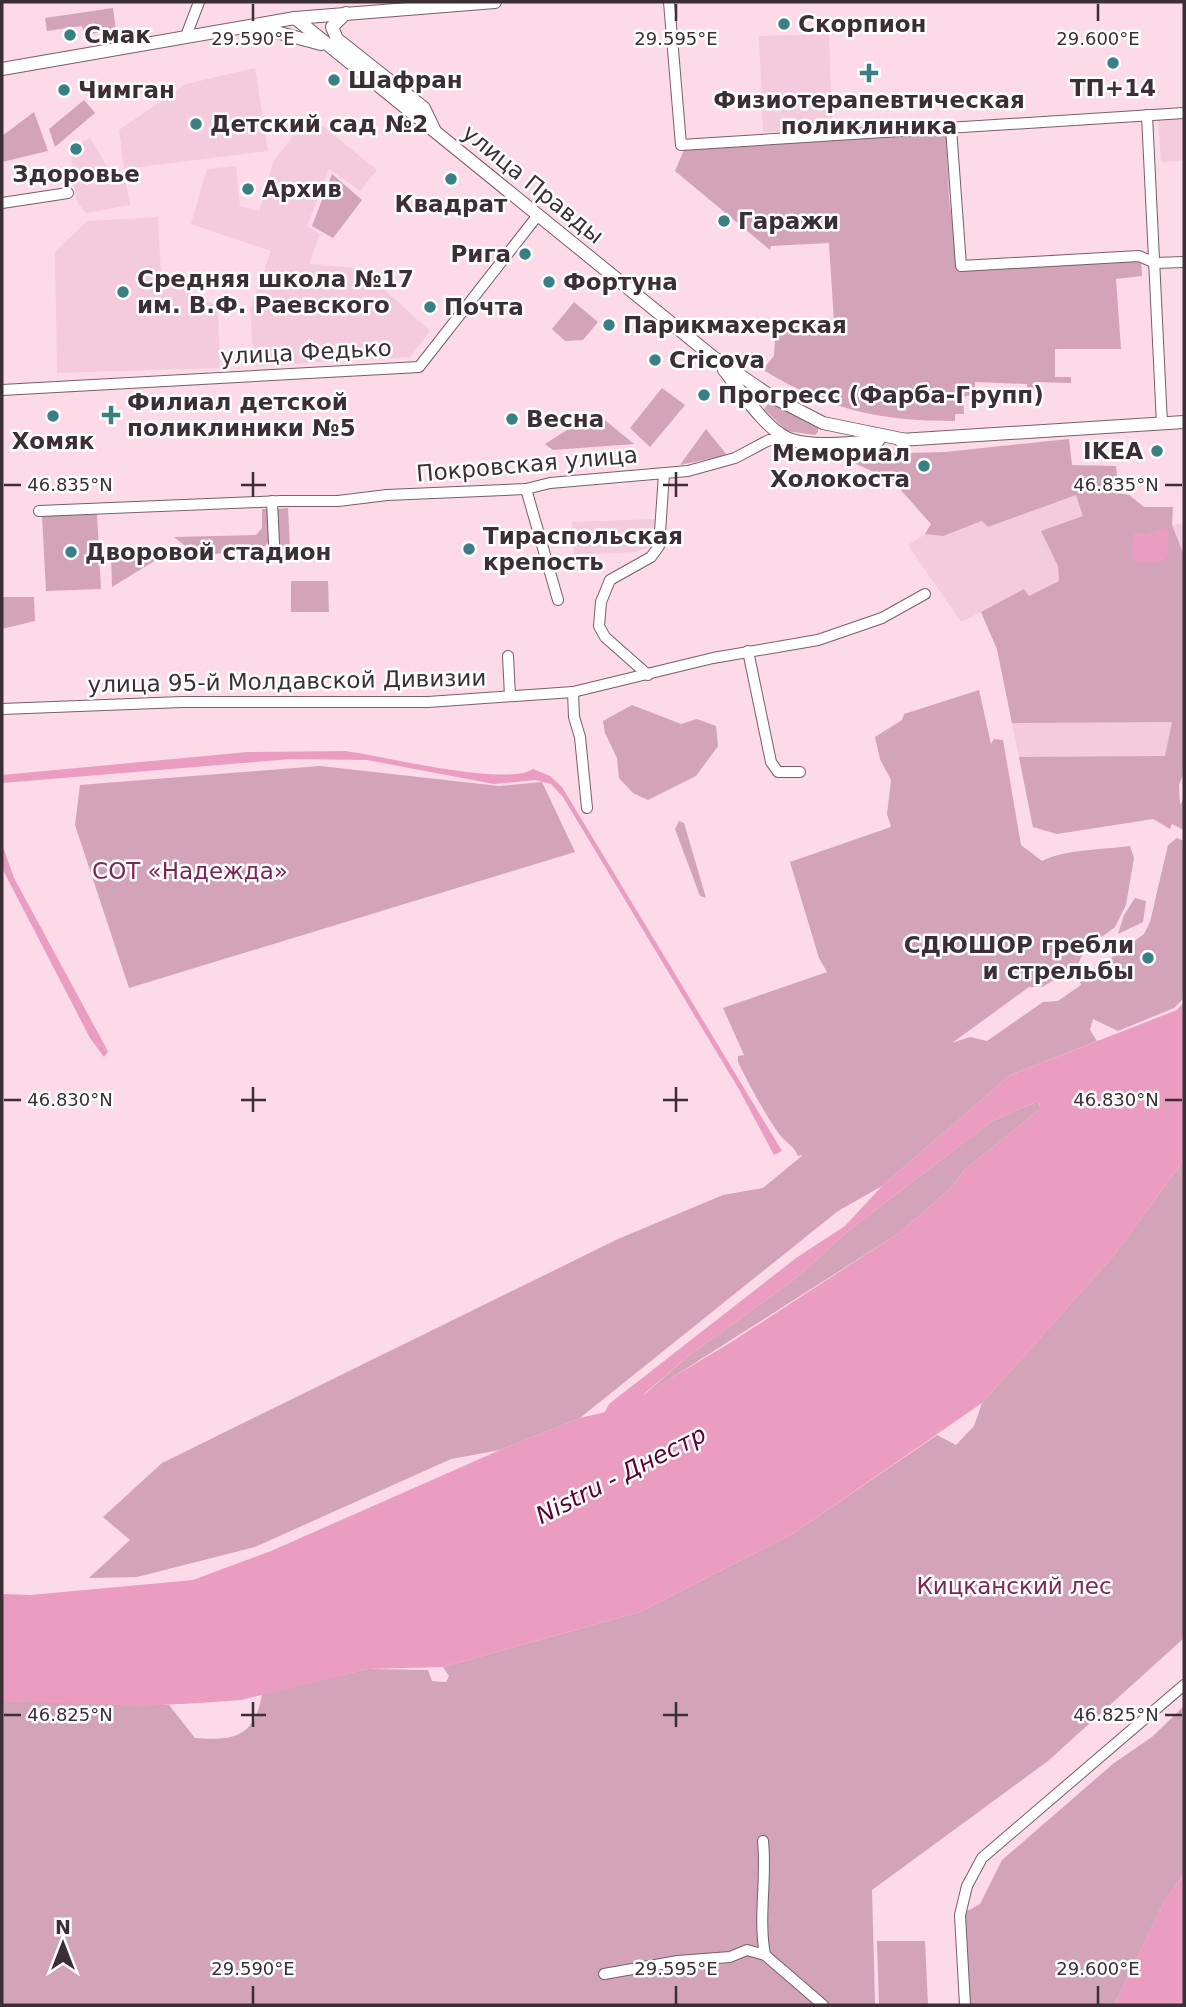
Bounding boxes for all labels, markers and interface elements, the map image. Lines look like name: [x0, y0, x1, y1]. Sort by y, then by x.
place label: Скорпион: [798, 11, 926, 37]
marker: Скорпион: [776, 16, 792, 32]
place label: Смак: [84, 22, 151, 48]
marker: Смак: [62, 27, 78, 43]
text: 29.590°E: [211, 28, 295, 49]
text: 29.595°E: [634, 28, 718, 49]
text: 29.600°E: [1056, 28, 1140, 49]
marker: ТП+14: [1105, 55, 1121, 71]
marker: Физиотерапевтическая поликлиника: [859, 63, 879, 83]
place label: Шафран: [348, 67, 463, 93]
marker: Шафран: [326, 72, 342, 88]
place label: ТП+14: [1070, 75, 1156, 101]
place label: Чимган: [78, 77, 175, 103]
marker: Чимган: [56, 82, 72, 98]
place label: Физиотерапевтическая поликлиника: [713, 87, 1025, 139]
place label: Детский сад №2: [210, 111, 428, 137]
marker: Детский сад №2: [188, 116, 204, 132]
street label: улица Правды: [457, 119, 609, 249]
marker: Здоровье: [68, 141, 84, 157]
place label: Здоровье: [12, 161, 140, 187]
marker: Квадрат: [443, 171, 459, 187]
place label: Архив: [262, 176, 342, 202]
marker: Архив: [240, 181, 256, 197]
place label: Квадрат: [395, 191, 508, 217]
place label: Гаражи: [738, 208, 839, 234]
marker: Гаражи: [716, 213, 732, 229]
place label: Рига: [450, 241, 511, 267]
marker: Рига: [517, 246, 533, 262]
place label: Средняя школа №17 им. В.Ф. Раевского: [137, 266, 414, 318]
place label: Фортуна: [563, 269, 678, 295]
marker: Фортуна: [541, 274, 557, 290]
marker: Средняя школа №17 им. В.Ф. Раевского: [115, 284, 131, 300]
place label: Почта: [444, 294, 524, 320]
marker: Почта: [422, 299, 438, 315]
place label: Парикмахерская: [623, 312, 847, 338]
marker: Парикмахерская: [601, 317, 617, 333]
street label: улица Федько: [220, 335, 392, 369]
place label: Cricova: [669, 347, 765, 373]
marker: Cricova: [647, 352, 663, 368]
place label: Прогресс (Фарба-Групп): [718, 382, 1044, 408]
marker: Прогресс (Фарба-Групп): [696, 387, 712, 403]
place label: Филиал детской поликлиники №5: [127, 389, 356, 441]
marker: Филиал детской поликлиники №5: [101, 405, 121, 425]
place label: Весна: [526, 406, 604, 432]
marker: Хомяк: [45, 408, 61, 424]
marker: Весна: [504, 411, 520, 427]
place label: Хомяк: [12, 428, 95, 454]
place label: IKEA: [1083, 438, 1143, 464]
place label: Мемориал Холокоста: [770, 440, 910, 492]
street label: Покровская улица: [415, 441, 639, 487]
marker: IKEA: [1149, 443, 1165, 459]
marker: Мемориал Холокоста: [916, 458, 932, 474]
text: 46.835°N: [27, 474, 113, 495]
text: 46.835°N: [1073, 474, 1159, 495]
place label: Тираспольская крепость: [483, 523, 683, 575]
place label: Дворовой стадион: [85, 539, 331, 565]
marker: Тираспольская крепость: [461, 541, 477, 557]
marker: Дворовой стадион: [63, 544, 79, 560]
street label: улица 95-й Молдавской Дивизии: [87, 665, 487, 697]
park label: СОТ «Надежда»: [92, 858, 288, 884]
place label: СДЮШОР гребли и стрельбы: [904, 932, 1134, 984]
marker: СДЮШОР гребли и стрельбы: [1140, 950, 1156, 966]
text: 46.830°N: [27, 1089, 113, 1110]
text: 46.830°N: [1073, 1089, 1159, 1110]
water label: Nistru - Днестр: [531, 1420, 711, 1530]
park label: Кицканский лес: [916, 1573, 1112, 1599]
text: 46.825°N: [27, 1704, 113, 1725]
text: 46.825°N: [1073, 1704, 1159, 1725]
north arrow: [28, 1909, 98, 1979]
text: N: [55, 1916, 71, 1938]
text: 29.590°E: [211, 1958, 295, 1979]
text: 29.595°E: [634, 1958, 718, 1979]
text: 29.600°E: [1056, 1958, 1140, 1979]

